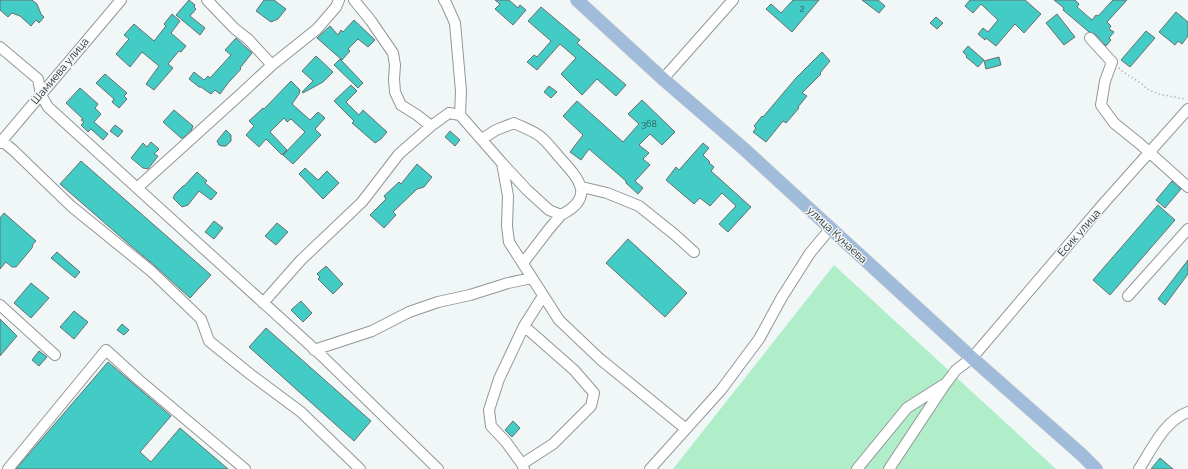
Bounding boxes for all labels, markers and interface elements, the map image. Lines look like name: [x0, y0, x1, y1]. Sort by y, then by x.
house number: 2: [800, 4, 805, 14]
street label: Шамиева улица: [28, 35, 92, 107]
house number: 368: [641, 119, 657, 129]
street label: улица Кунаева: [804, 204, 870, 266]
street label: Есик улица: [1055, 207, 1103, 259]

